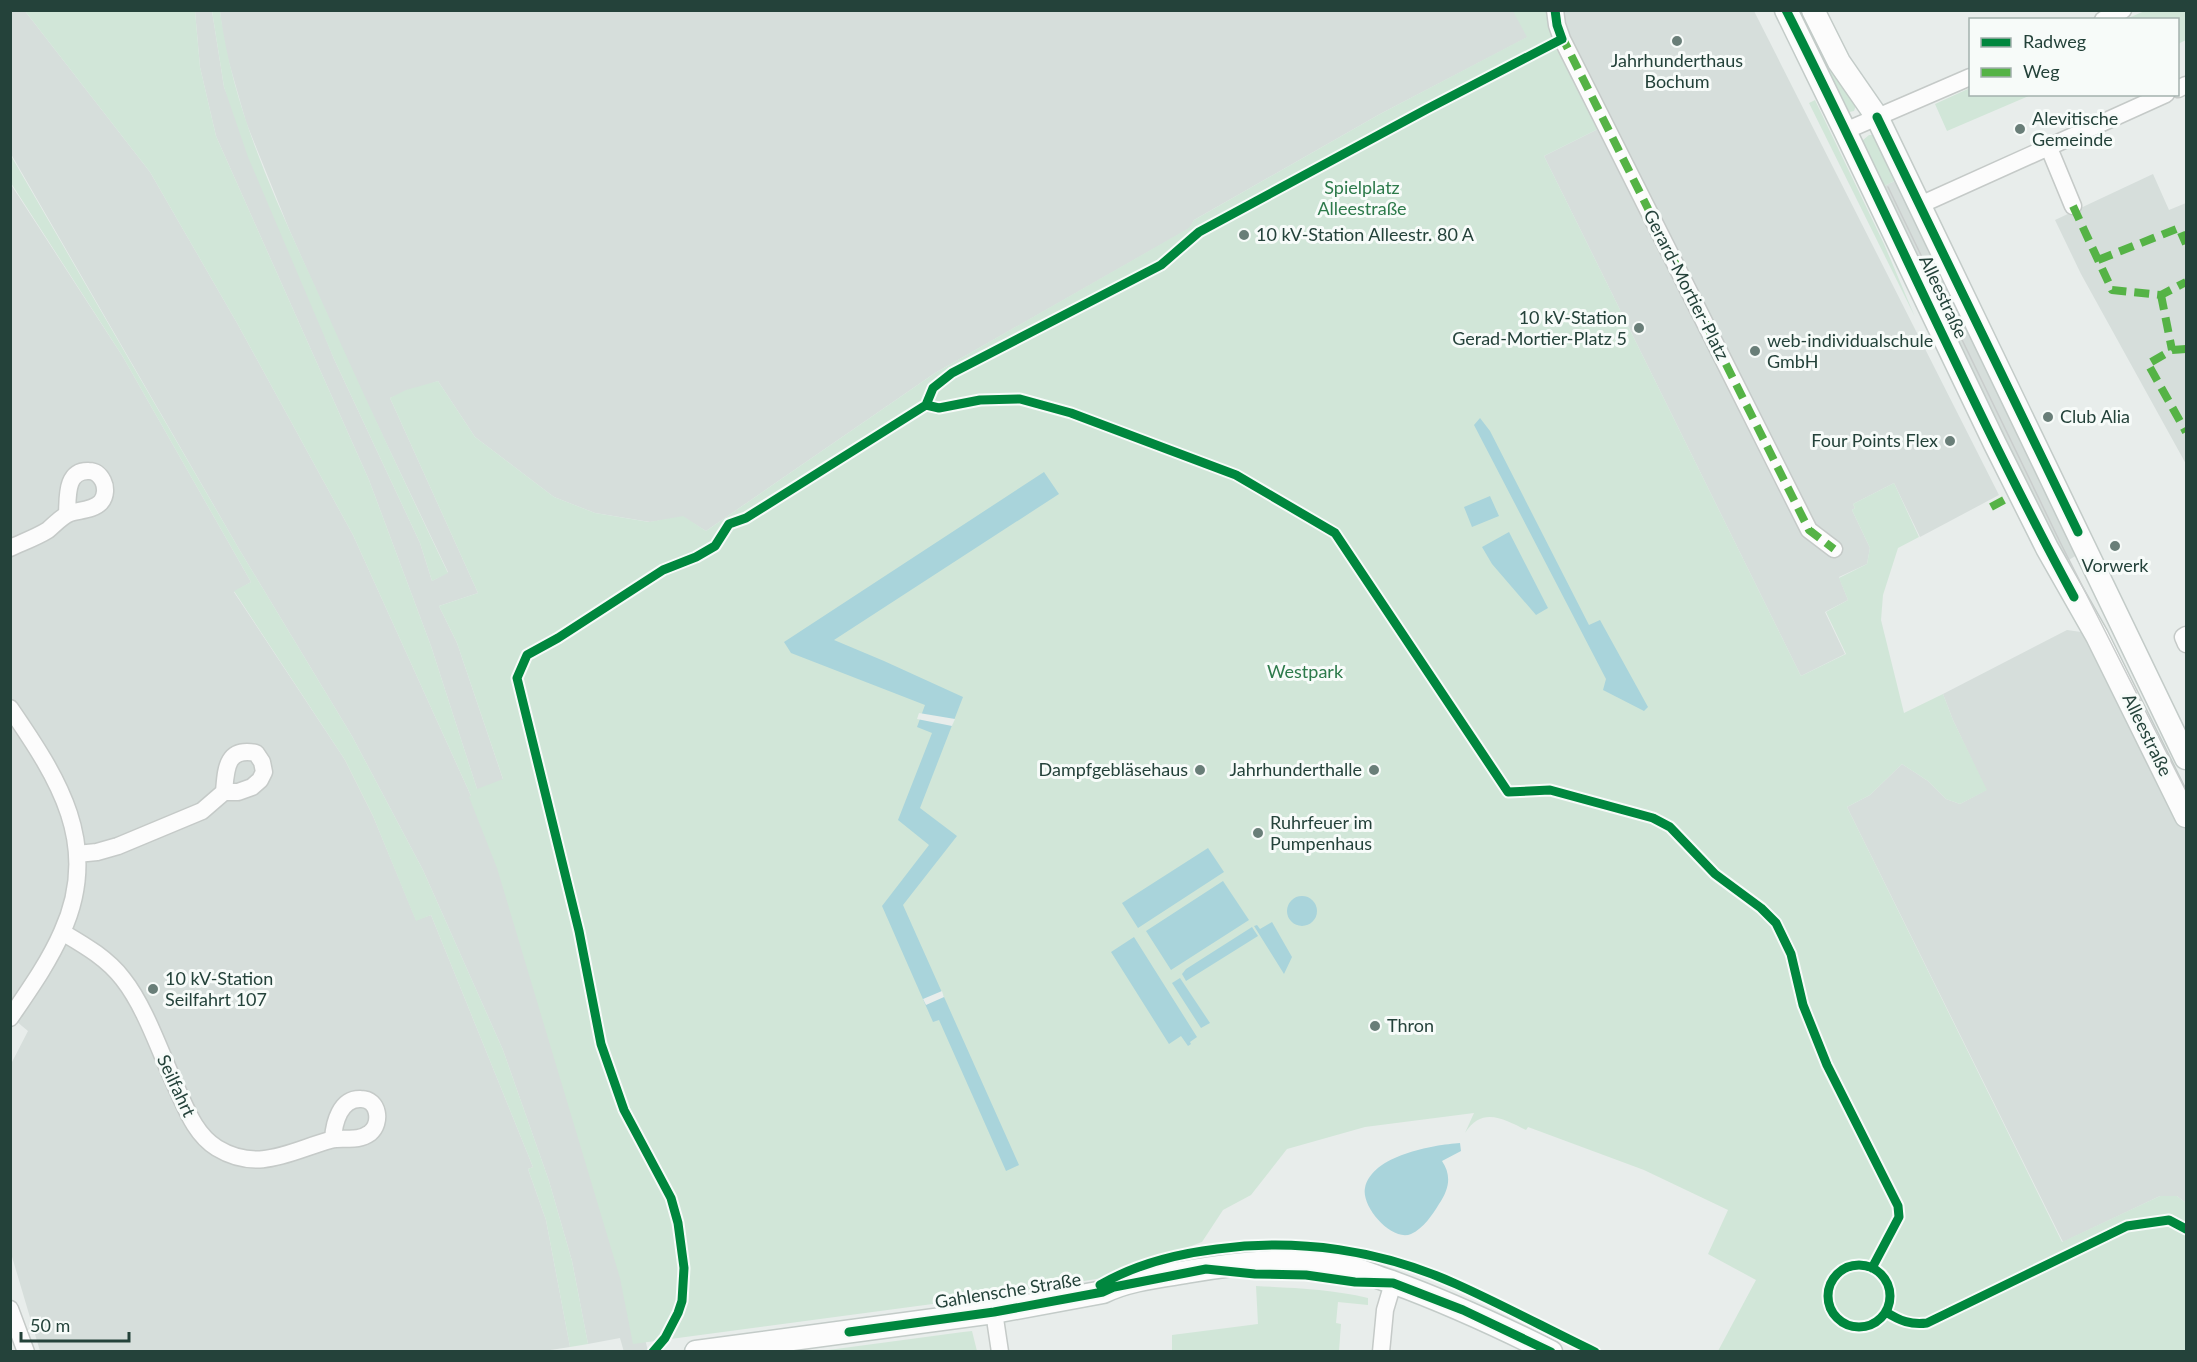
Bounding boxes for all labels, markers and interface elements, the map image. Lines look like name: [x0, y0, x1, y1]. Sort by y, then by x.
legend: [1969, 18, 2179, 96]
text: Radweg: [2023, 30, 2086, 52]
marker: Jahrhunderthaus Bochum: [1670, 34, 1684, 48]
place label: Jahrhunderthaus Bochum: [1611, 49, 1743, 92]
text: Weg: [2023, 60, 2060, 82]
place label: Alevitische Gemeinde: [2032, 107, 2118, 150]
marker: Alevitische Gemeinde: [2013, 122, 2027, 136]
park label: Spielplatz Alleestraße: [1317, 176, 1407, 219]
street label: Gerard-Mortier-Platz: [1639, 206, 1734, 363]
place label: 10 kV-Station Alleestr. 80 A: [1256, 223, 1475, 245]
marker: 10 kV-Station Alleestr. 80 A: [1237, 228, 1251, 242]
street label: Alleestraße: [1915, 252, 1973, 342]
place label: 10 kV-Station Gerad-Mortier-Platz 5: [1452, 306, 1627, 349]
marker: 10 kV-Station Gerad-Mortier-Platz 5: [1632, 321, 1646, 335]
place label: web-individualschule GmbH: [1767, 329, 1933, 372]
marker: web-individualschule GmbH: [1748, 344, 1762, 358]
place label: Club Alia: [2060, 405, 2130, 427]
marker: Club Alia: [2041, 410, 2055, 424]
place label: Four Points Flex: [1811, 429, 1938, 451]
marker: Four Points Flex: [1943, 434, 1957, 448]
marker: Vorwerk: [2108, 539, 2122, 553]
place label: Vorwerk: [2082, 554, 2149, 576]
park label: Westpark: [1267, 660, 1344, 682]
street label: Alleestraße: [2118, 690, 2177, 779]
place label: Dampfgebläsehaus: [1039, 758, 1188, 780]
place label: Jahrhunderthalle: [1230, 758, 1362, 780]
marker: Dampfgebläsehaus: [1193, 763, 1207, 777]
marker: Jahrhunderthalle: [1367, 763, 1381, 777]
place label: Ruhrfeuer im Pumpenhaus: [1270, 811, 1373, 854]
marker: Ruhrfeuer im Pumpenhaus: [1251, 826, 1265, 840]
place label: 10 kV-Station Seilfahrt 107: [165, 967, 273, 1010]
marker: 10 kV-Station Seilfahrt 107: [146, 982, 160, 996]
place label: Thron: [1387, 1014, 1434, 1036]
marker: Thron: [1368, 1019, 1382, 1033]
street label: Seilfahrt: [153, 1051, 201, 1121]
street label: Gahlensche Straße: [933, 1268, 1082, 1312]
scale bar: [21, 1305, 129, 1343]
text: 50 m: [30, 1314, 70, 1336]

